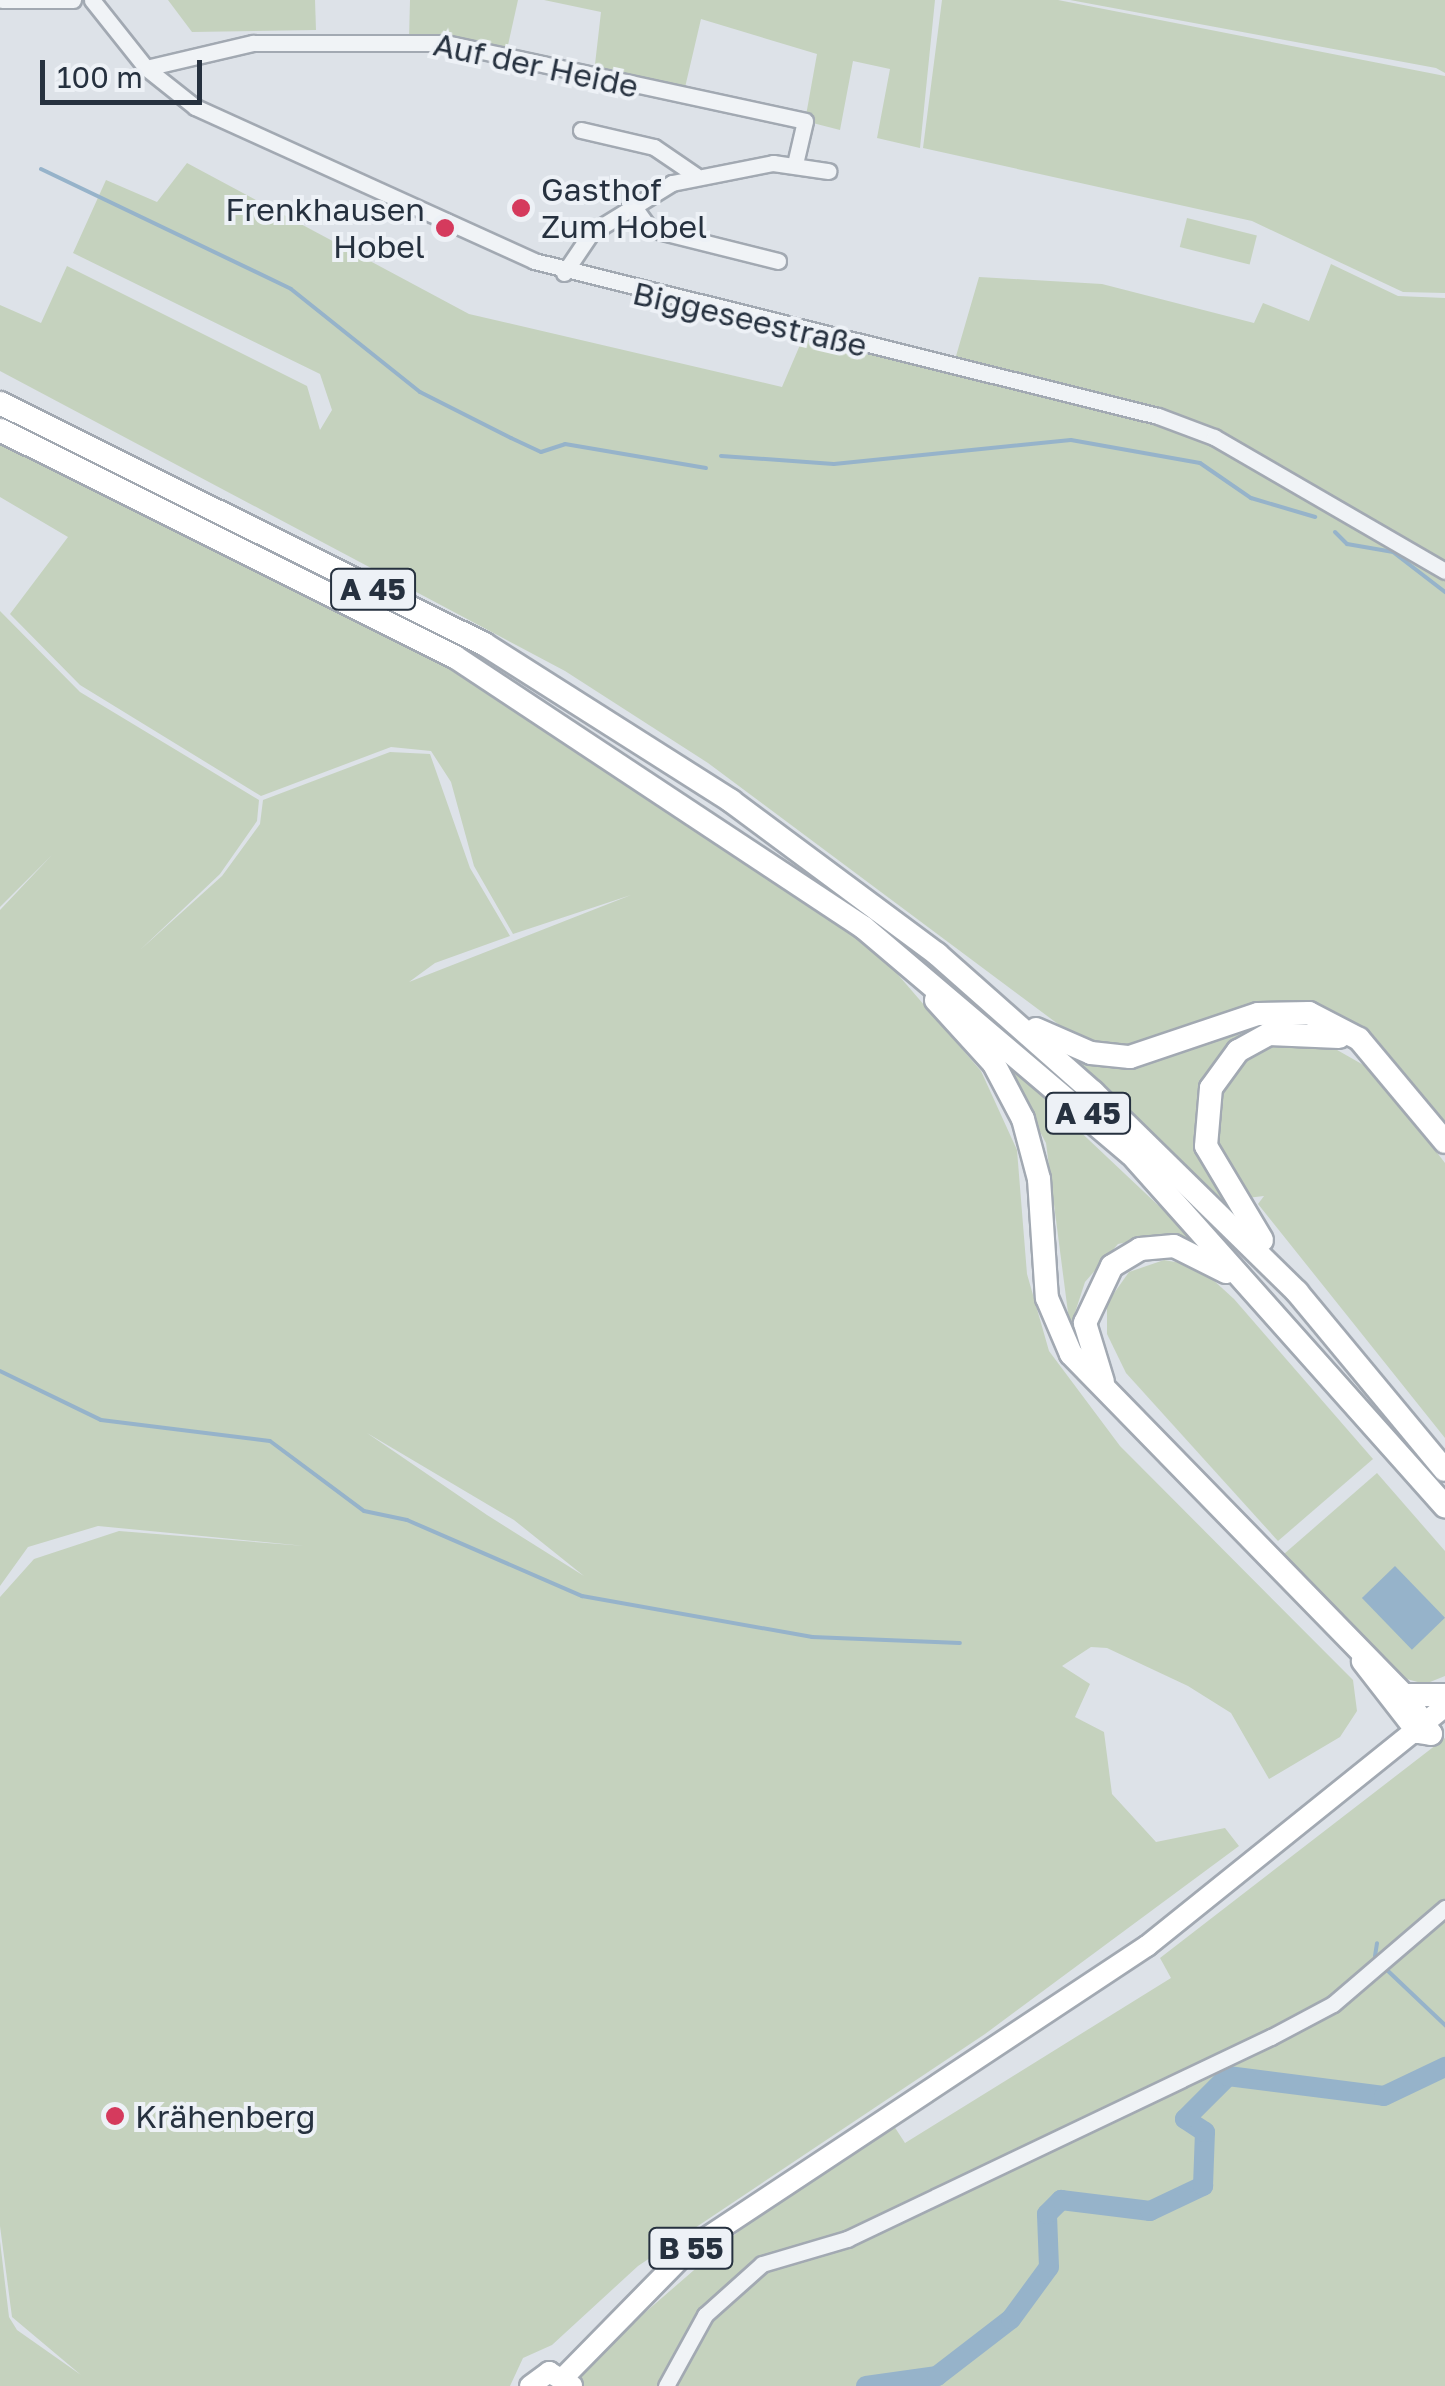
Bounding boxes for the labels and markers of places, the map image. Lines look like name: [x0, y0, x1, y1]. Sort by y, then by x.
place label: Gasthof Zum Hobel: [541, 171, 707, 246]
place label: Frenkhausen Hobel: [225, 191, 425, 266]
marker: Gasthof Zum Hobel: [510, 197, 532, 219]
marker: Frenkhausen Hobel: [434, 217, 456, 239]
place label: Krähenberg: [135, 2097, 315, 2135]
marker: Krähenberg: [104, 2105, 126, 2127]

